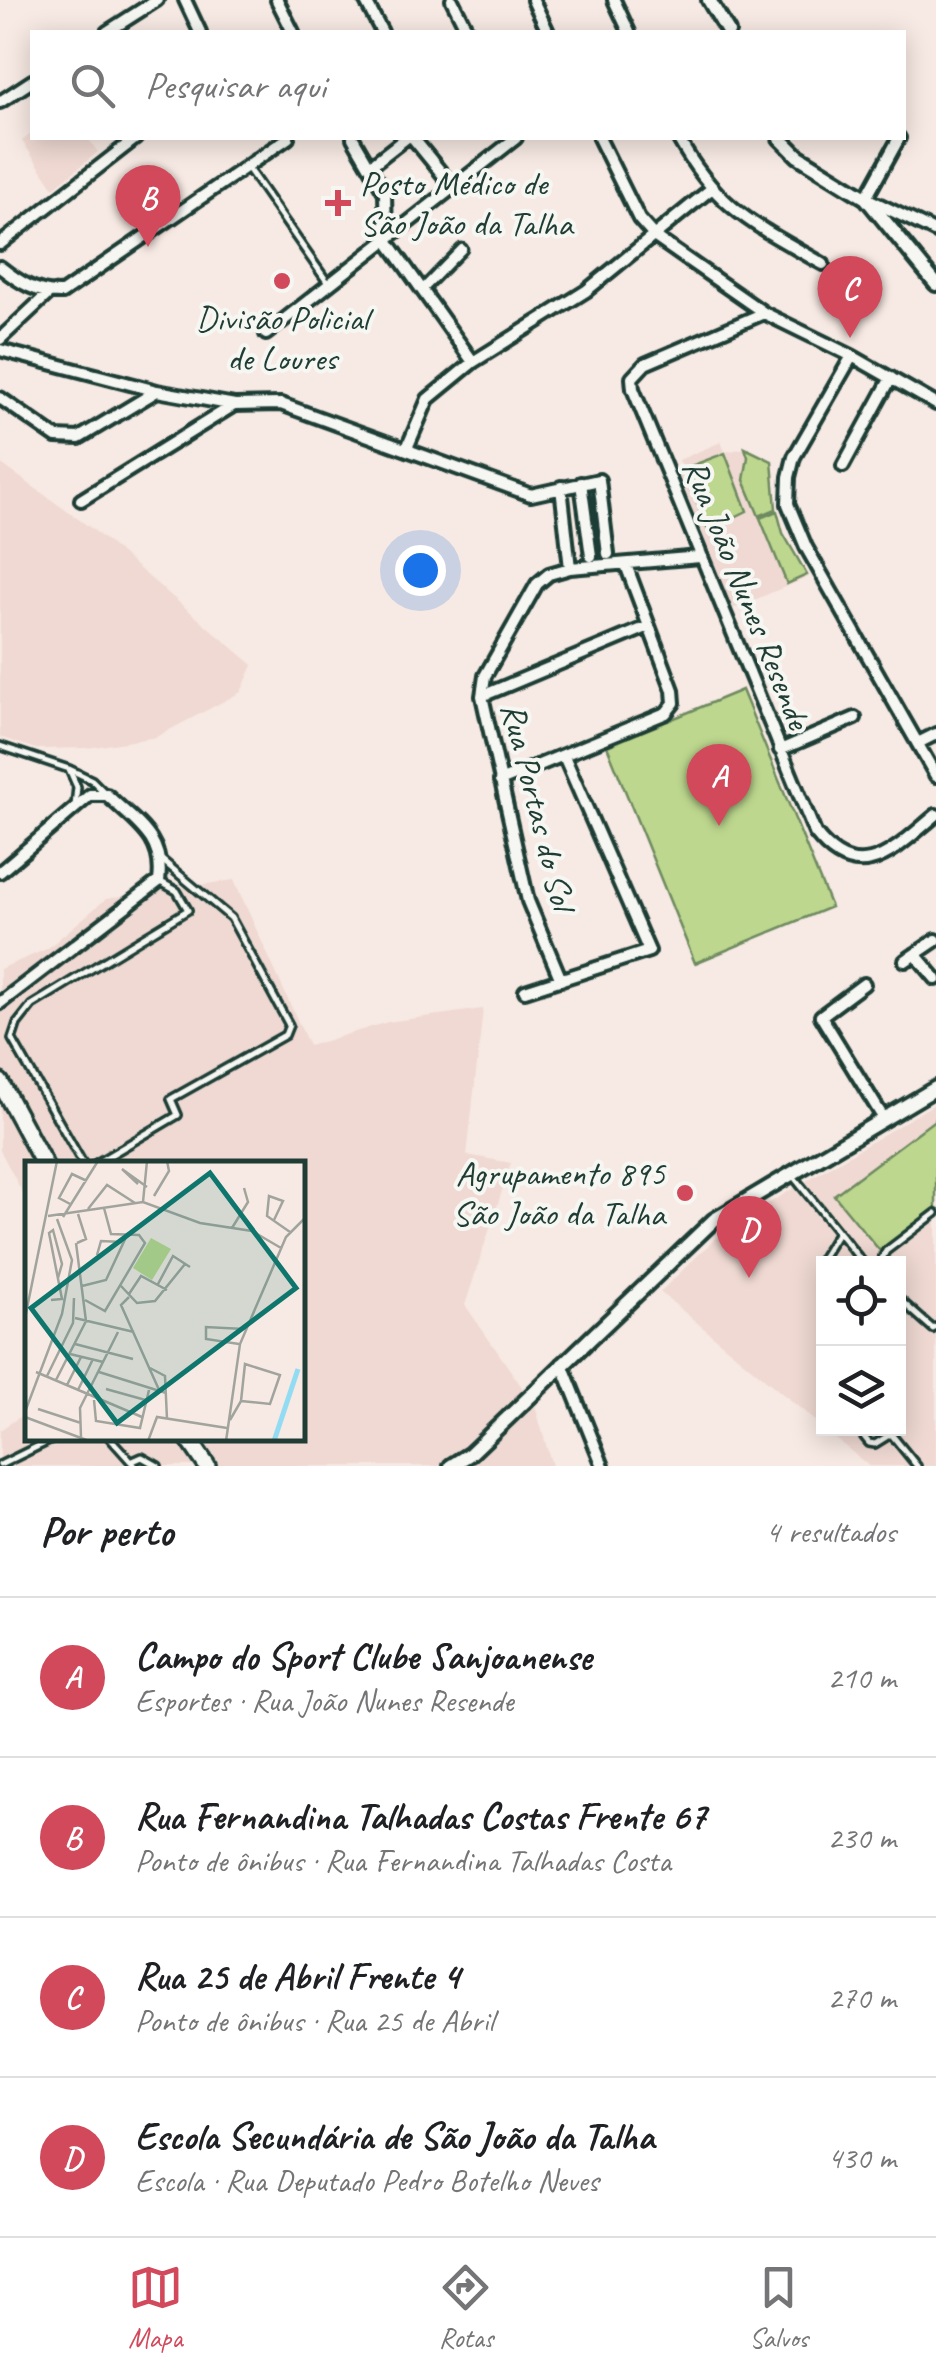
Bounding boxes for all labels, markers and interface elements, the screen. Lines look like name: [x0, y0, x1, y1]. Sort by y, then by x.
search box: [30, 30, 906, 140]
icon: search: [65, 58, 120, 113]
text: Pesquisar aqui: [145, 62, 326, 109]
place label: Posto Médico de São João da Talha: [360, 161, 575, 246]
pin: B: [116, 164, 180, 247]
marker: Posto Médico de São João da Talha: [325, 190, 351, 216]
pin: C: [818, 255, 882, 338]
marker: Divisão Policial de Loures: [271, 270, 293, 292]
place label: Divisão Policial de Loures: [196, 296, 374, 381]
street label: Rua João Nunes Resende: [672, 453, 823, 738]
your location: [395, 545, 446, 596]
street label: Rua Portas do Sol: [491, 698, 587, 920]
pin: A: [686, 744, 752, 826]
place label: Agrupamento 895 São João da Talha: [452, 1151, 668, 1236]
inset map: [25, 1161, 305, 1441]
marker: Agrupamento 895 São João da Talha: [674, 1182, 696, 1204]
pin: D: [716, 1196, 782, 1278]
map controls: [816, 1256, 906, 1436]
button: locate: [816, 1256, 906, 1346]
button: layers: [816, 1346, 906, 1436]
text: Por perto: [40, 1505, 173, 1558]
text: 4 resultados: [765, 1511, 896, 1552]
text: Campo do Sport Clube Sanjoanense: [135, 1633, 592, 1680]
text: A: [64, 1657, 81, 1698]
text: 210 m: [827, 1657, 896, 1698]
text: Esportes · Rua João Nunes Resende: [135, 1680, 513, 1721]
text: Rua Fernandina Talhadas Costas Frente 67: [135, 1793, 706, 1840]
text: B: [64, 1817, 81, 1858]
text: 230 m: [827, 1817, 896, 1858]
text: Ponto de ônibus · Rua Fernandina Talhadas Costa: [135, 1840, 671, 1881]
text: Rua 25 de Abril Frente 4: [135, 1953, 460, 2000]
text: C: [65, 1977, 80, 2018]
text: 270 m: [827, 1977, 896, 2018]
text: Ponto de ônibus · Rua 25 de Abril: [135, 2000, 494, 2041]
text: Escola Secundária de São João da Talha: [135, 2113, 654, 2160]
text: D: [63, 2137, 82, 2178]
text: 430 m: [827, 2137, 896, 2178]
text: Escola · Rua Deputado Pedro Botelho Neves: [135, 2160, 598, 2201]
tab: Mapa: [128, 2260, 183, 2355]
tab: Rotas: [438, 2260, 493, 2355]
tab: Salvos: [749, 2260, 808, 2355]

